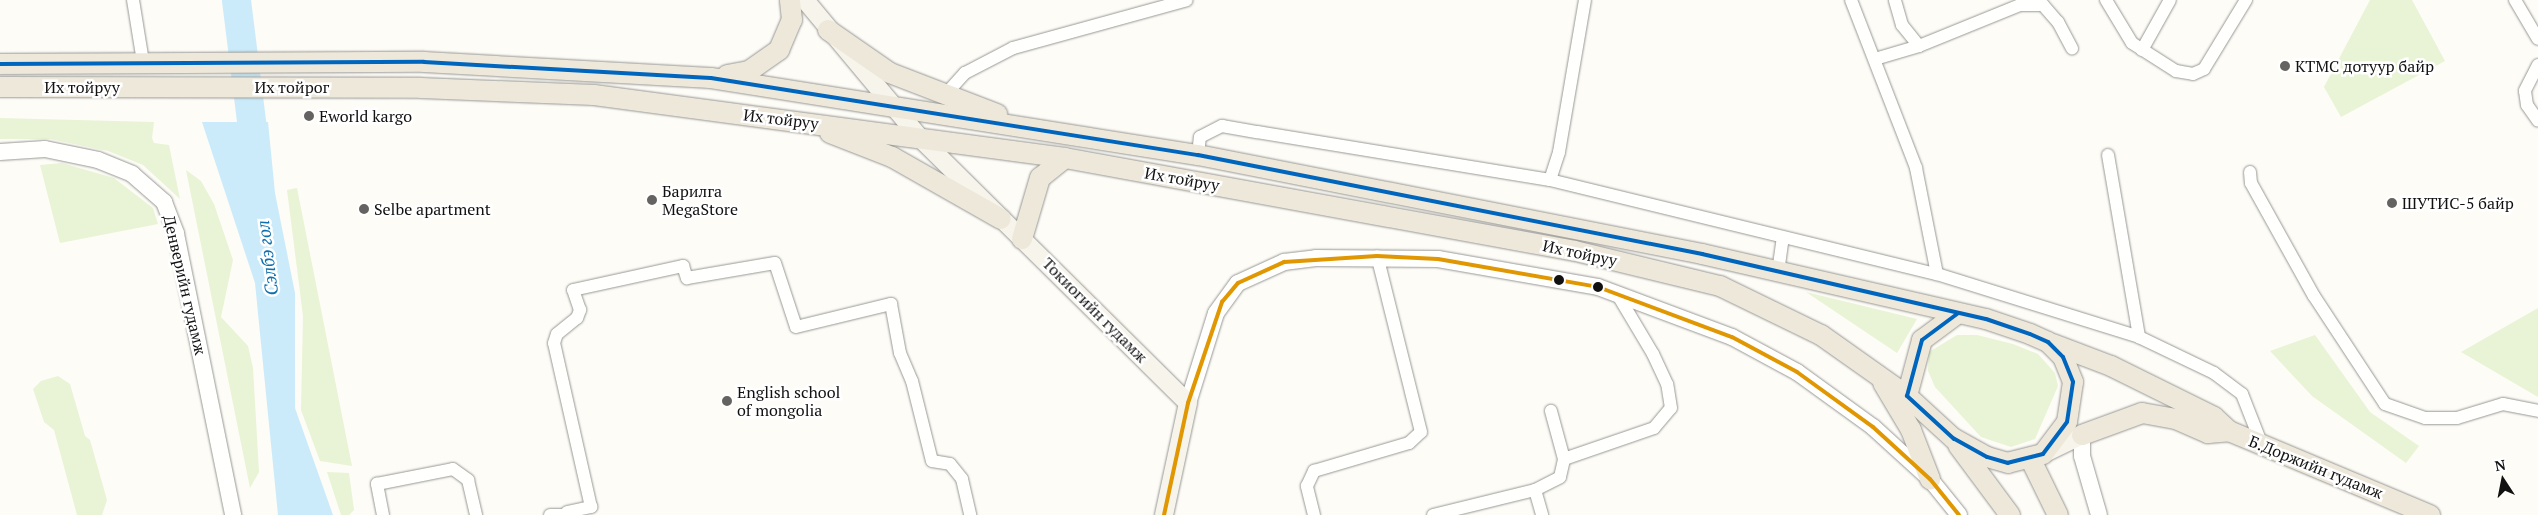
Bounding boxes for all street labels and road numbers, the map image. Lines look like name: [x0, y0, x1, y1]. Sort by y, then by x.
street label: Их тойруу: [44, 77, 120, 97]
street label: Их тойрог: [254, 77, 330, 97]
street label: Их тойруу: [742, 105, 820, 133]
street label: Их тойруу: [1143, 163, 1221, 195]
street label: Денверийн гудамж: [160, 213, 210, 357]
street label: Их тойруу: [1541, 236, 1619, 270]
street label: Токиогийн гудамж: [1039, 254, 1151, 366]
street label: Б.Доржийн гудамж: [2246, 431, 2386, 503]

